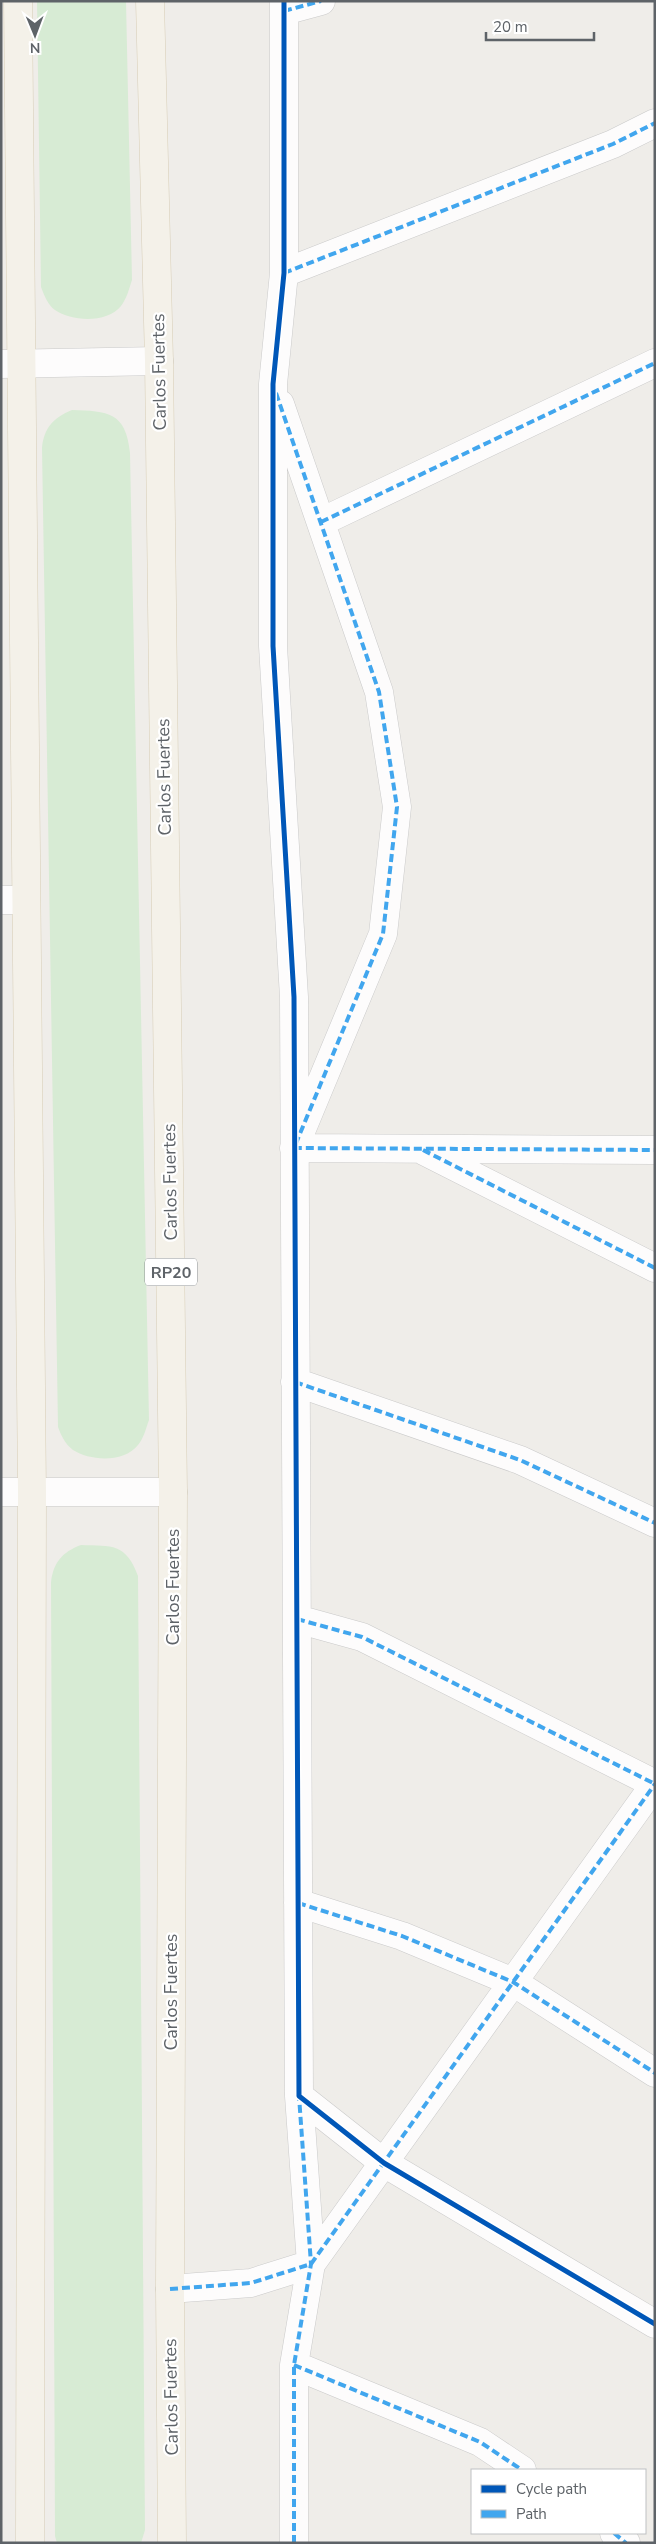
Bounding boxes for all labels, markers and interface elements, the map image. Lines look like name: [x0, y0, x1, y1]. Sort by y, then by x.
north arrow: [10, 10, 60, 60]
scale bar: [486, 10, 594, 42]
text: 20 m: [493, 17, 528, 37]
text: N: [30, 38, 41, 57]
street label: Carlos Fuertes: [146, 313, 172, 431]
street label: Carlos Fuertes: [151, 718, 177, 836]
street label: Carlos Fuertes: [157, 1123, 183, 1241]
road number: RP20: [145, 1258, 197, 1286]
street label: Carlos Fuertes: [161, 1528, 185, 1646]
street label: Carlos Fuertes: [159, 1933, 183, 2051]
street label: Carlos Fuertes: [158, 2338, 184, 2456]
legend: [471, 2469, 646, 2534]
text: Cycle path: [516, 2479, 587, 2499]
text: Path: [516, 2504, 547, 2524]

